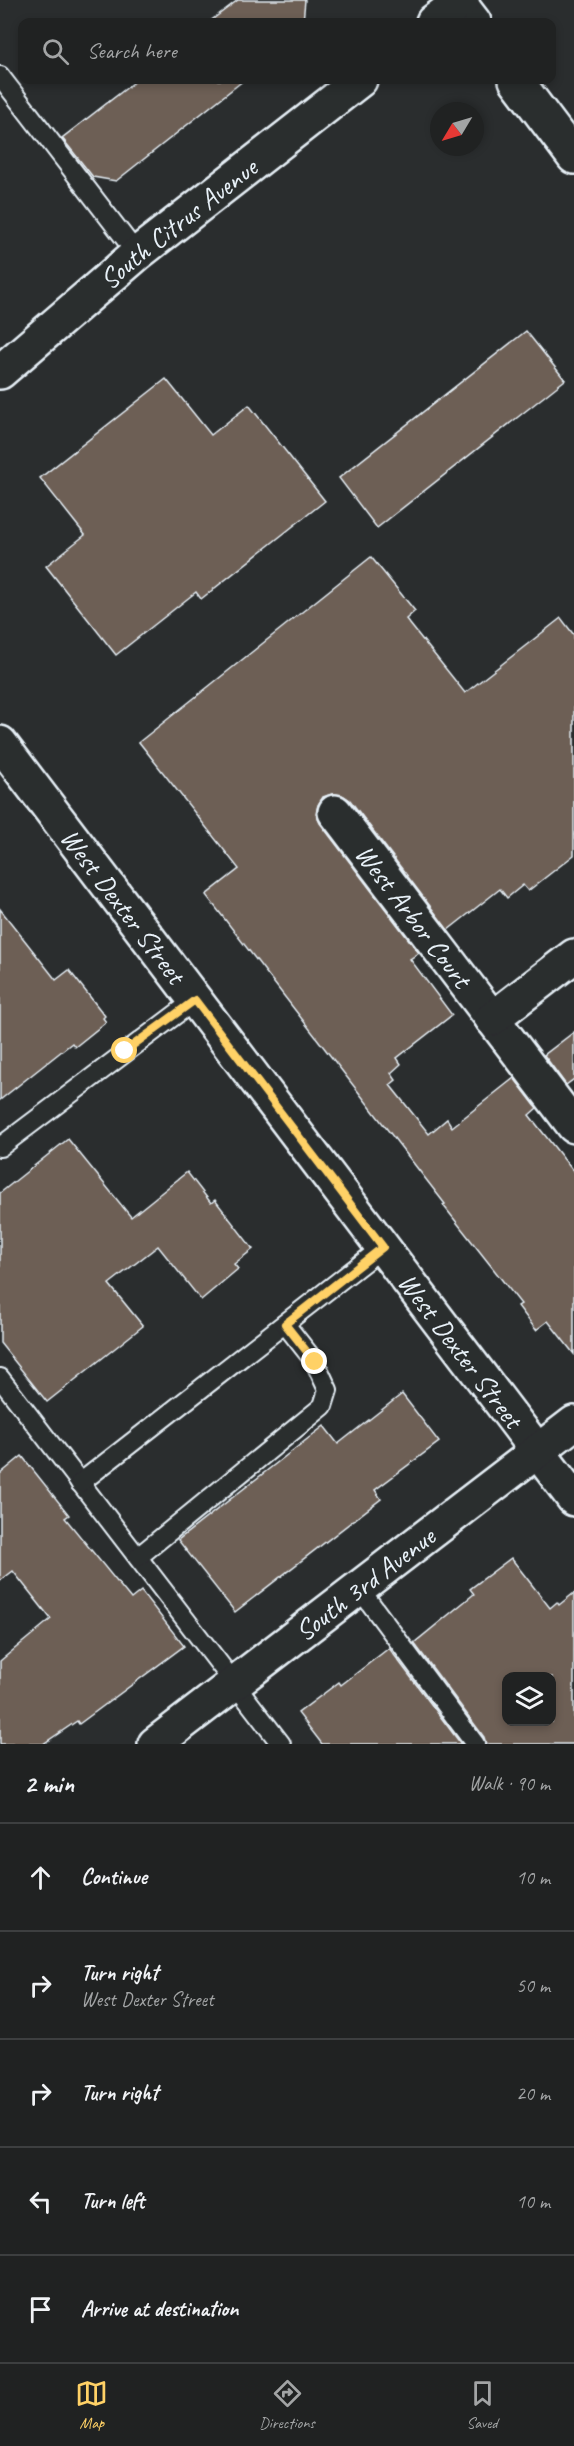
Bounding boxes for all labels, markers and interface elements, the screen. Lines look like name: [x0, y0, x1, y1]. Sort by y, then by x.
search box: [18, 18, 556, 84]
icon: search: [39, 35, 72, 68]
text: Search here: [87, 37, 177, 65]
north arrow: [430, 102, 484, 156]
street label: South Citrus Avenue: [92, 149, 266, 297]
street label: West Dexter Street: [53, 821, 195, 993]
street label: West Arbor Court: [348, 837, 481, 997]
route start: [111, 1037, 137, 1063]
street label: West Dexter Street: [390, 1266, 532, 1437]
route end: [301, 1348, 327, 1374]
street label: South 3rd Avenue: [288, 1518, 443, 1649]
map controls: [502, 1672, 556, 1726]
button: layers: [502, 1672, 556, 1726]
text: 2 min: [24, 1767, 74, 1800]
text: Walk · 90 m: [469, 1771, 550, 1796]
icon: ahead: [24, 1861, 57, 1894]
text: Continue: [81, 1863, 147, 1891]
text: 10 m: [516, 1865, 550, 1890]
text: Turn right: [81, 1959, 158, 1987]
icon: right: [24, 1969, 57, 2002]
text: 50 m: [516, 1973, 550, 1998]
text: West Dexter Street: [81, 1987, 214, 2012]
icon: right: [24, 2077, 57, 2110]
text: Turn right: [81, 2079, 158, 2107]
text: 20 m: [516, 2081, 550, 2106]
icon: left: [24, 2185, 57, 2218]
text: Turn left: [81, 2187, 145, 2215]
text: 10 m: [516, 2189, 550, 2214]
icon: arrive: [24, 2293, 57, 2326]
text: Arrive at destination: [81, 2295, 238, 2323]
tab: Map: [75, 2377, 108, 2433]
tab: Directions: [259, 2377, 315, 2433]
tab: Saved: [466, 2377, 499, 2433]

